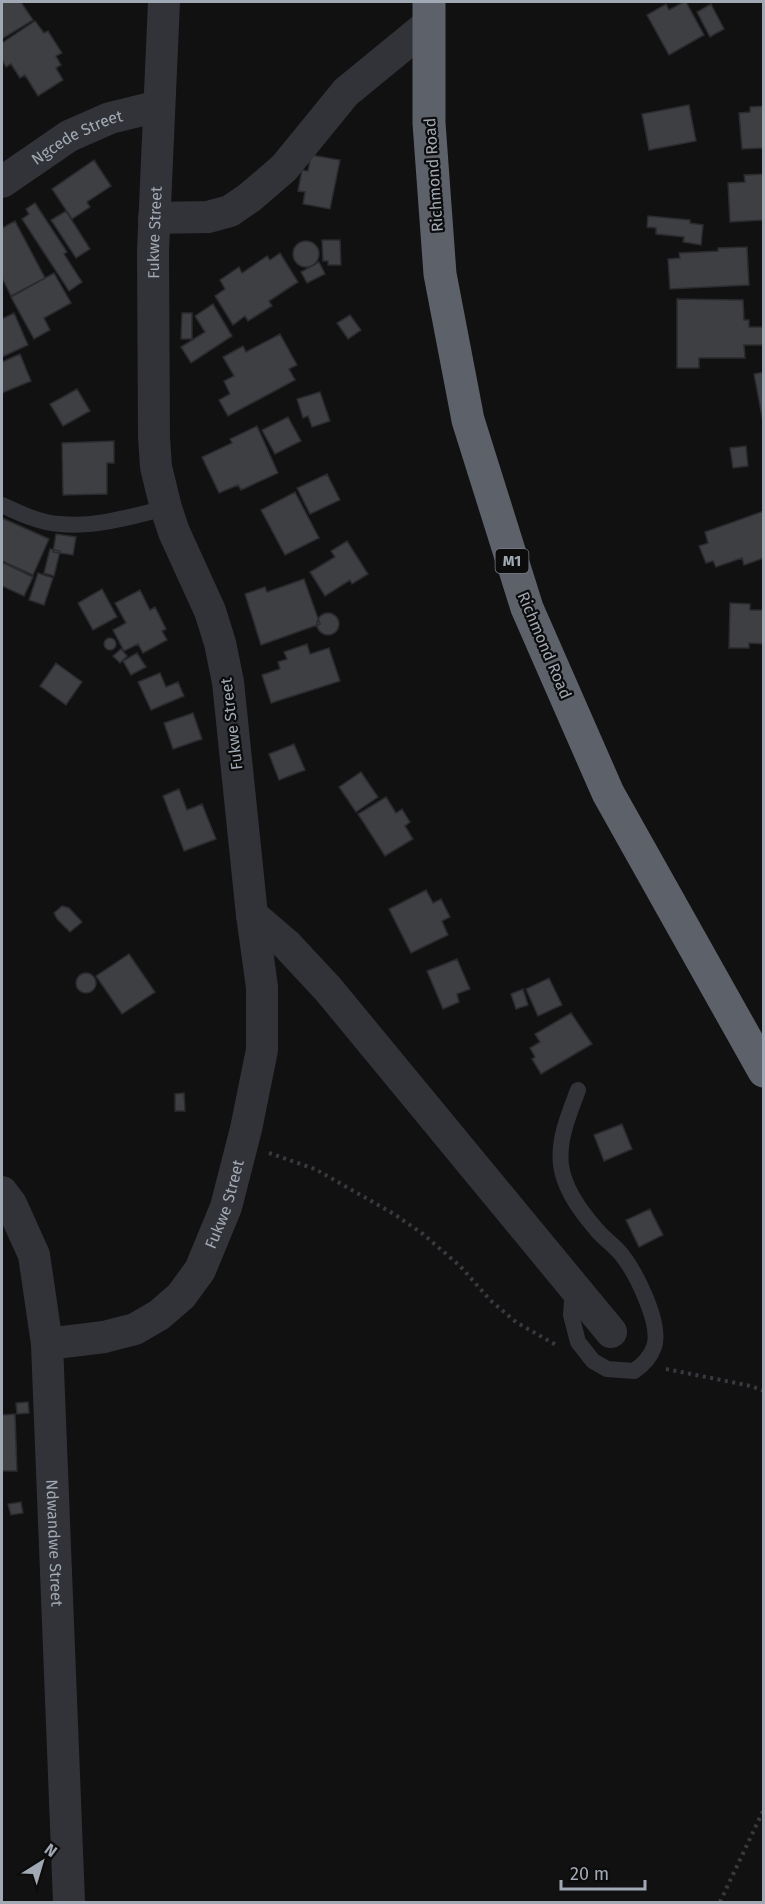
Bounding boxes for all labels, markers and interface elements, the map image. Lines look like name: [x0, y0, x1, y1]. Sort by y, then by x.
street label: Ngcede Street: [28, 106, 125, 169]
street label: Richmond Road: [420, 117, 447, 233]
street label: Fukwe Street: [144, 186, 166, 279]
road number: M1: [496, 549, 528, 573]
street label: Richmond Road: [513, 589, 576, 702]
street label: Fukwe Street: [216, 677, 247, 771]
street label: Fukwe Street: [201, 1157, 248, 1252]
street label: Ndwandwe Street: [42, 1479, 66, 1607]
north arrow: [12, 1832, 72, 1892]
text: N: [41, 1840, 61, 1861]
scale bar: [561, 1853, 645, 1891]
text: 20 m: [570, 1863, 609, 1885]

